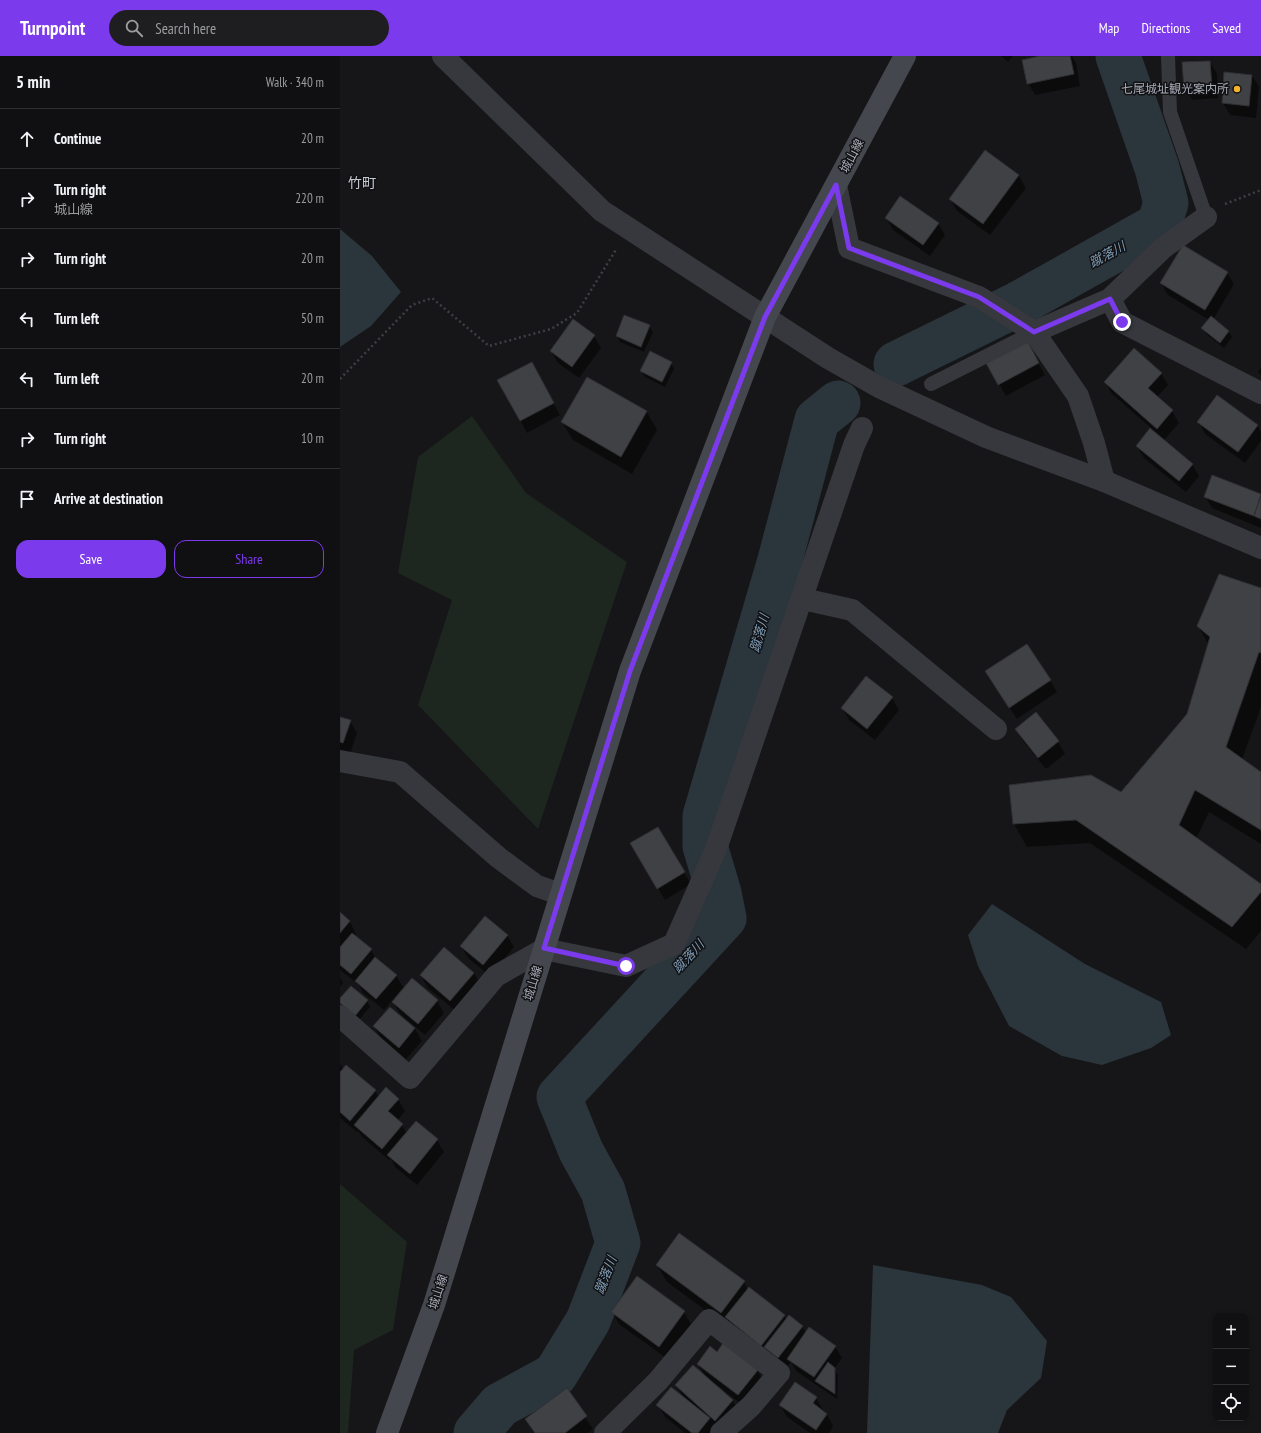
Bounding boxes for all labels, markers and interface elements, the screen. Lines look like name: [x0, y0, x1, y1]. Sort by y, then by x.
search box: [109, 10, 389, 46]
text: Turnpoint: [20, 16, 85, 40]
icon: search: [123, 17, 145, 39]
text: Search here: [155, 19, 216, 38]
text: Map: [1099, 19, 1119, 37]
text: Directions: [1141, 19, 1190, 37]
text: Saved: [1212, 19, 1241, 37]
text: 5 min: [16, 71, 50, 93]
text: Walk · 340 m: [266, 74, 324, 91]
place label: 七尾城址観光案内所: [1121, 81, 1229, 96]
marker: 七尾城址観光案内所: [1232, 84, 1242, 94]
icon: ahead: [16, 128, 38, 150]
text: Continue: [54, 129, 101, 148]
text: 20 m: [301, 130, 324, 147]
street label: 城山線: [836, 136, 867, 175]
district label: 竹町: [348, 174, 376, 192]
text: Turn right: [54, 180, 106, 199]
icon: right: [16, 188, 38, 210]
text: 220 m: [295, 190, 324, 207]
text: 城山線: [54, 201, 93, 218]
water label: 蹴落川: [1086, 237, 1130, 271]
icon: right: [16, 248, 38, 270]
text: Turn right: [54, 249, 106, 268]
text: 20 m: [301, 250, 324, 267]
icon: left: [16, 308, 38, 330]
text: Turn left: [54, 309, 99, 328]
text: 50 m: [301, 310, 324, 327]
route end: [1113, 313, 1131, 331]
icon: left: [16, 368, 38, 390]
text: Turn left: [54, 369, 99, 388]
text: 20 m: [301, 370, 324, 387]
icon: right: [16, 428, 38, 450]
text: Turn right: [54, 429, 106, 448]
text: 10 m: [301, 430, 324, 447]
icon: arrive: [16, 488, 38, 510]
text: Arrive at destination: [54, 489, 163, 508]
button: Save: [16, 540, 166, 578]
button: Share: [174, 540, 324, 578]
water label: 蹴落川: [746, 610, 774, 654]
water label: 蹴落川: [669, 935, 709, 976]
route start: [617, 957, 635, 975]
street label: 城山線: [520, 963, 545, 1002]
water label: 蹴落川: [591, 1252, 621, 1296]
street label: 城山線: [425, 1272, 450, 1311]
map controls: [1213, 1313, 1249, 1421]
button: +: [1213, 1313, 1249, 1349]
button: −: [1213, 1349, 1249, 1385]
button: locate: [1213, 1385, 1249, 1421]

